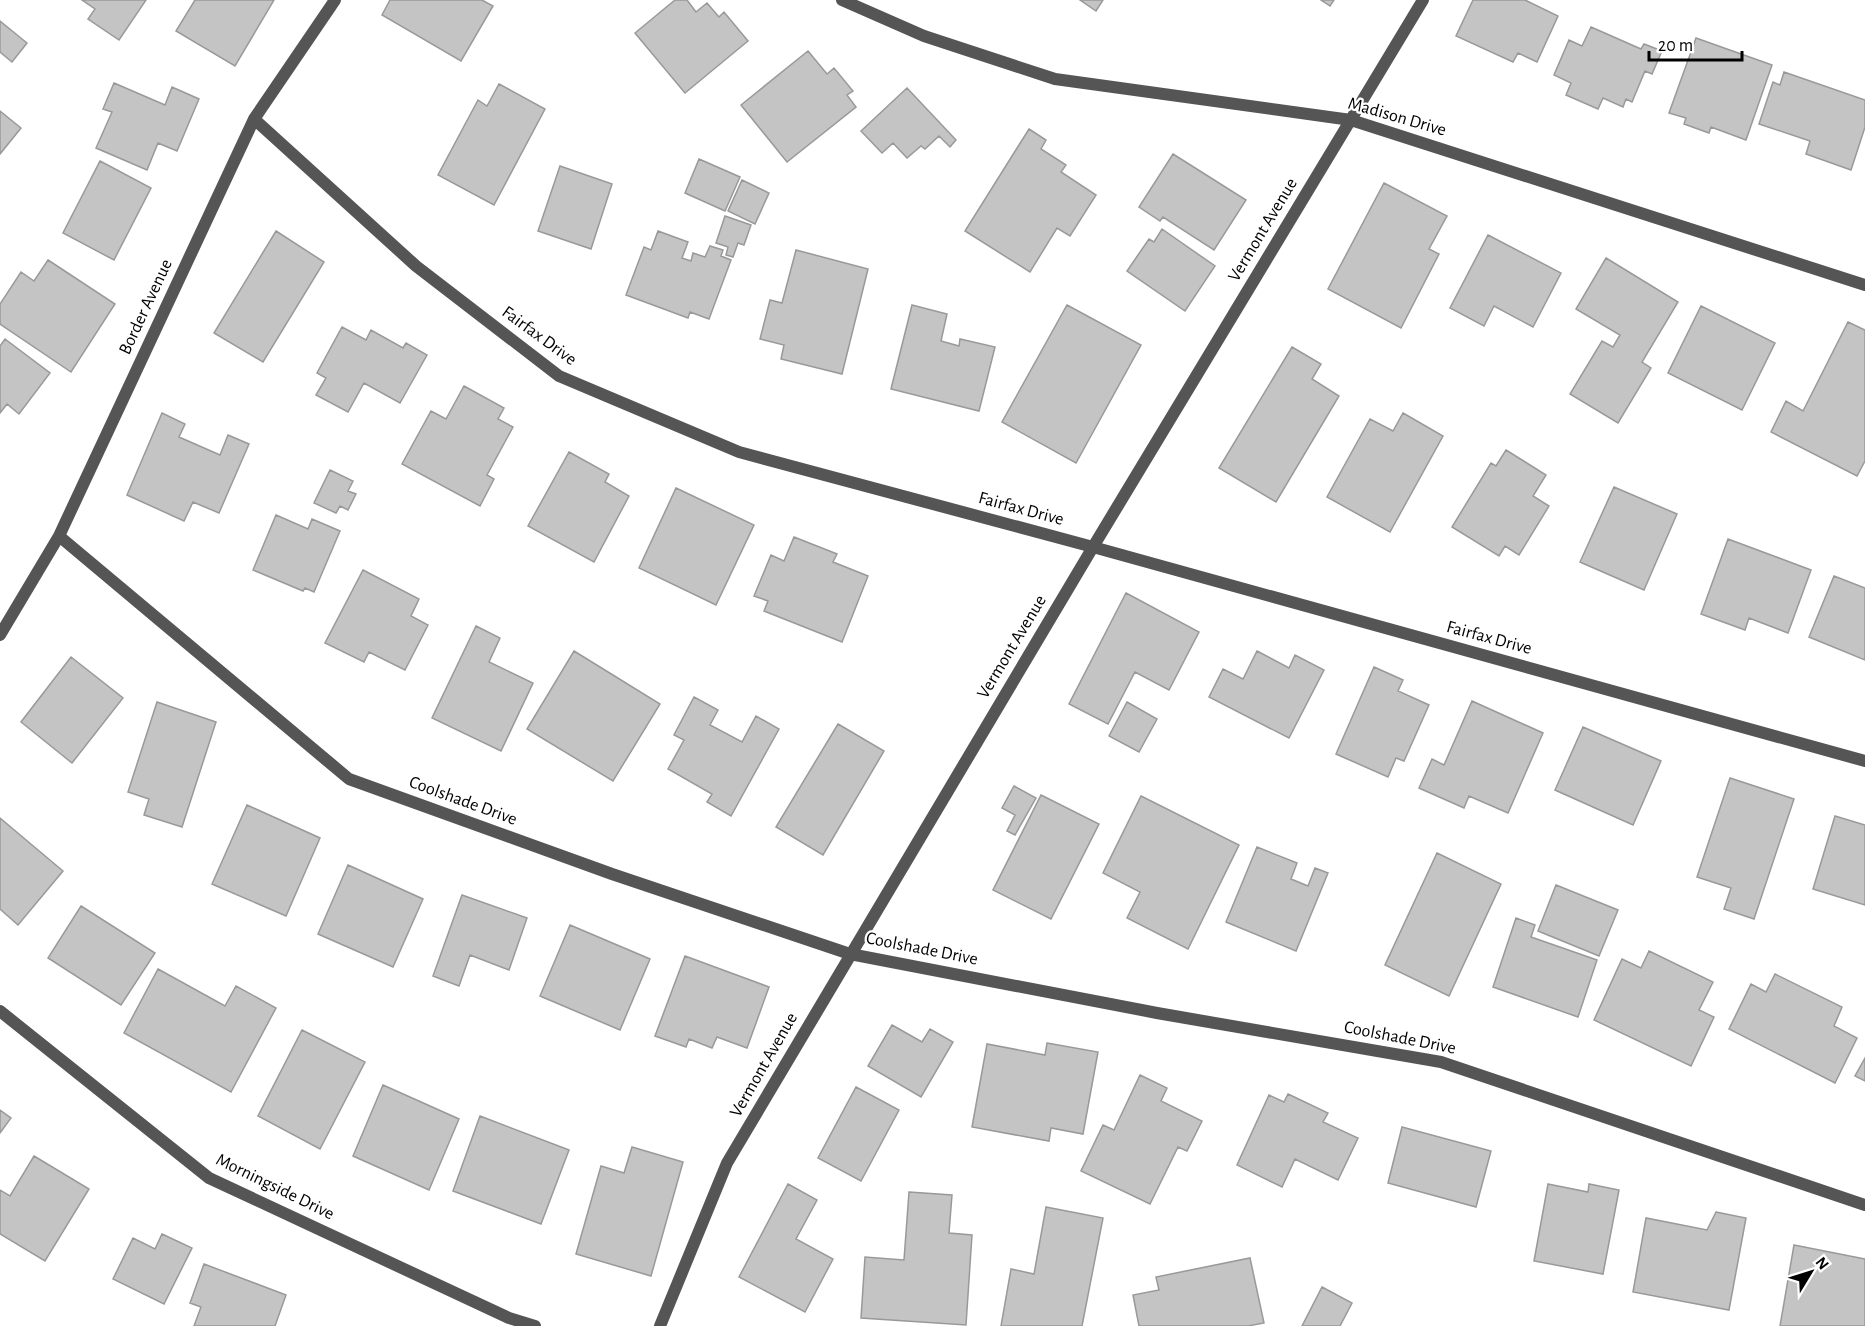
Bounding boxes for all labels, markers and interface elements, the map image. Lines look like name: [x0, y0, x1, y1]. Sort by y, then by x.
scale bar: [1649, 24, 1742, 62]
text: 20 m: [1658, 37, 1693, 55]
street label: Madison Drive: [1346, 94, 1448, 140]
street label: Vermont Avenue: [1225, 175, 1301, 285]
street label: Border Avenue: [116, 257, 176, 357]
street label: Fairfax Drive: [498, 303, 580, 369]
street label: Fairfax Drive: [976, 489, 1066, 529]
street label: Vermont Avenue: [974, 592, 1050, 702]
street label: Fairfax Drive: [1444, 618, 1534, 658]
street label: Coolshade Drive: [407, 773, 519, 829]
street label: Coolshade Drive: [865, 929, 979, 969]
street label: Vermont Avenue: [727, 1010, 801, 1120]
street label: Coolshade Drive: [1343, 1018, 1457, 1058]
street label: Morningside Drive: [213, 1151, 337, 1223]
north arrow: [1781, 1242, 1841, 1302]
text: N: [1812, 1254, 1832, 1273]

